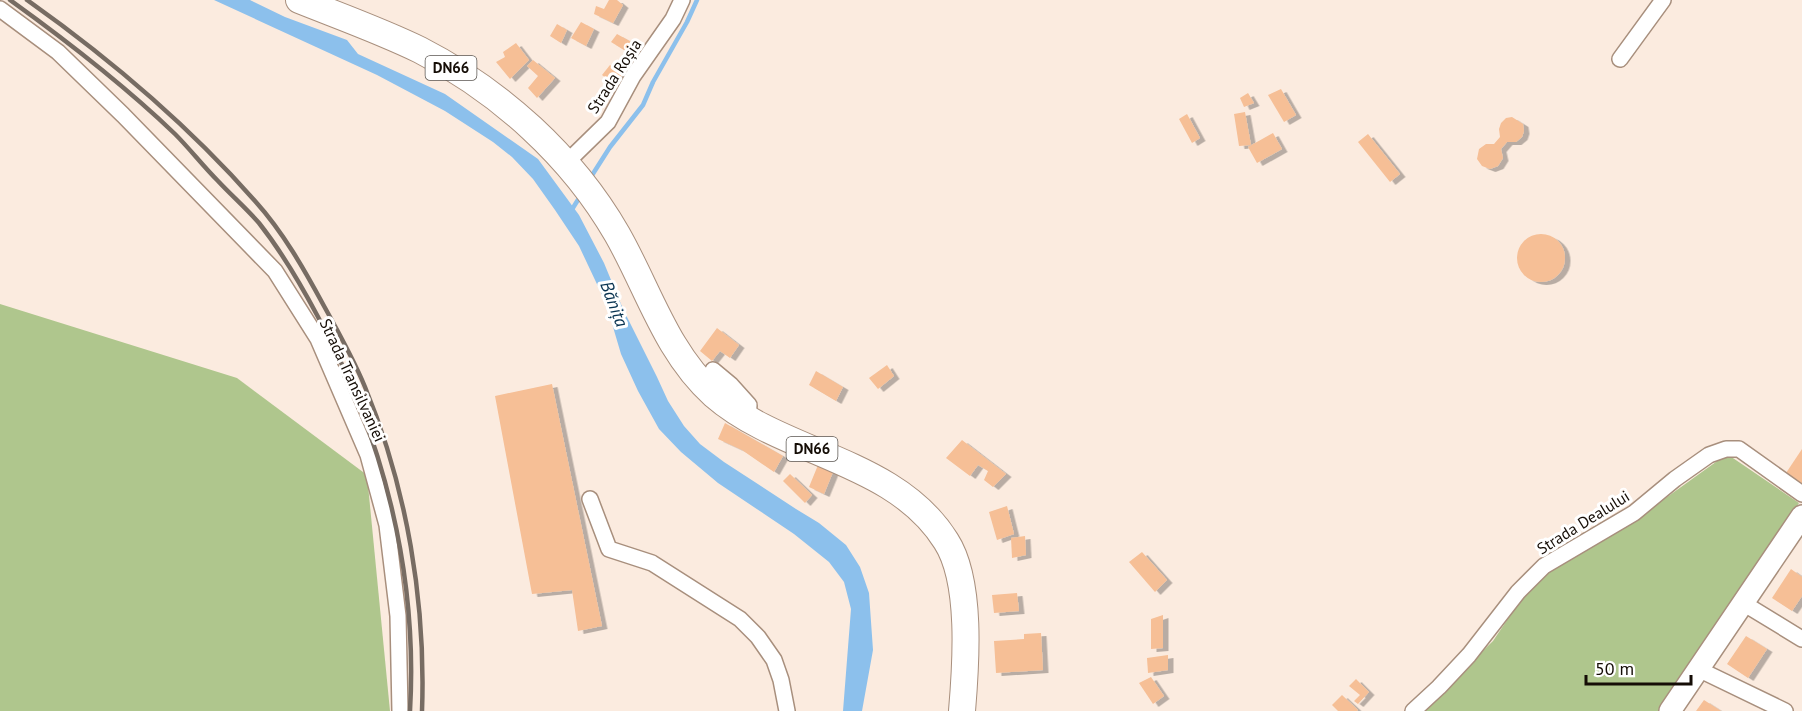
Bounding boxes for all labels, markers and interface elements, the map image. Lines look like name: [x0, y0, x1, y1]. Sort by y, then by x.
street label: Strada Roșia: [583, 35, 645, 117]
road number: DN66: [426, 56, 476, 80]
water label: Bănița: [595, 278, 634, 330]
street label: Strada Transilvaniei: [316, 315, 390, 445]
road number: DN66: [786, 437, 838, 461]
street label: Strada Dealului: [1533, 486, 1633, 558]
scale bar: [1586, 648, 1691, 686]
text: 50 m: [1595, 657, 1634, 680]

